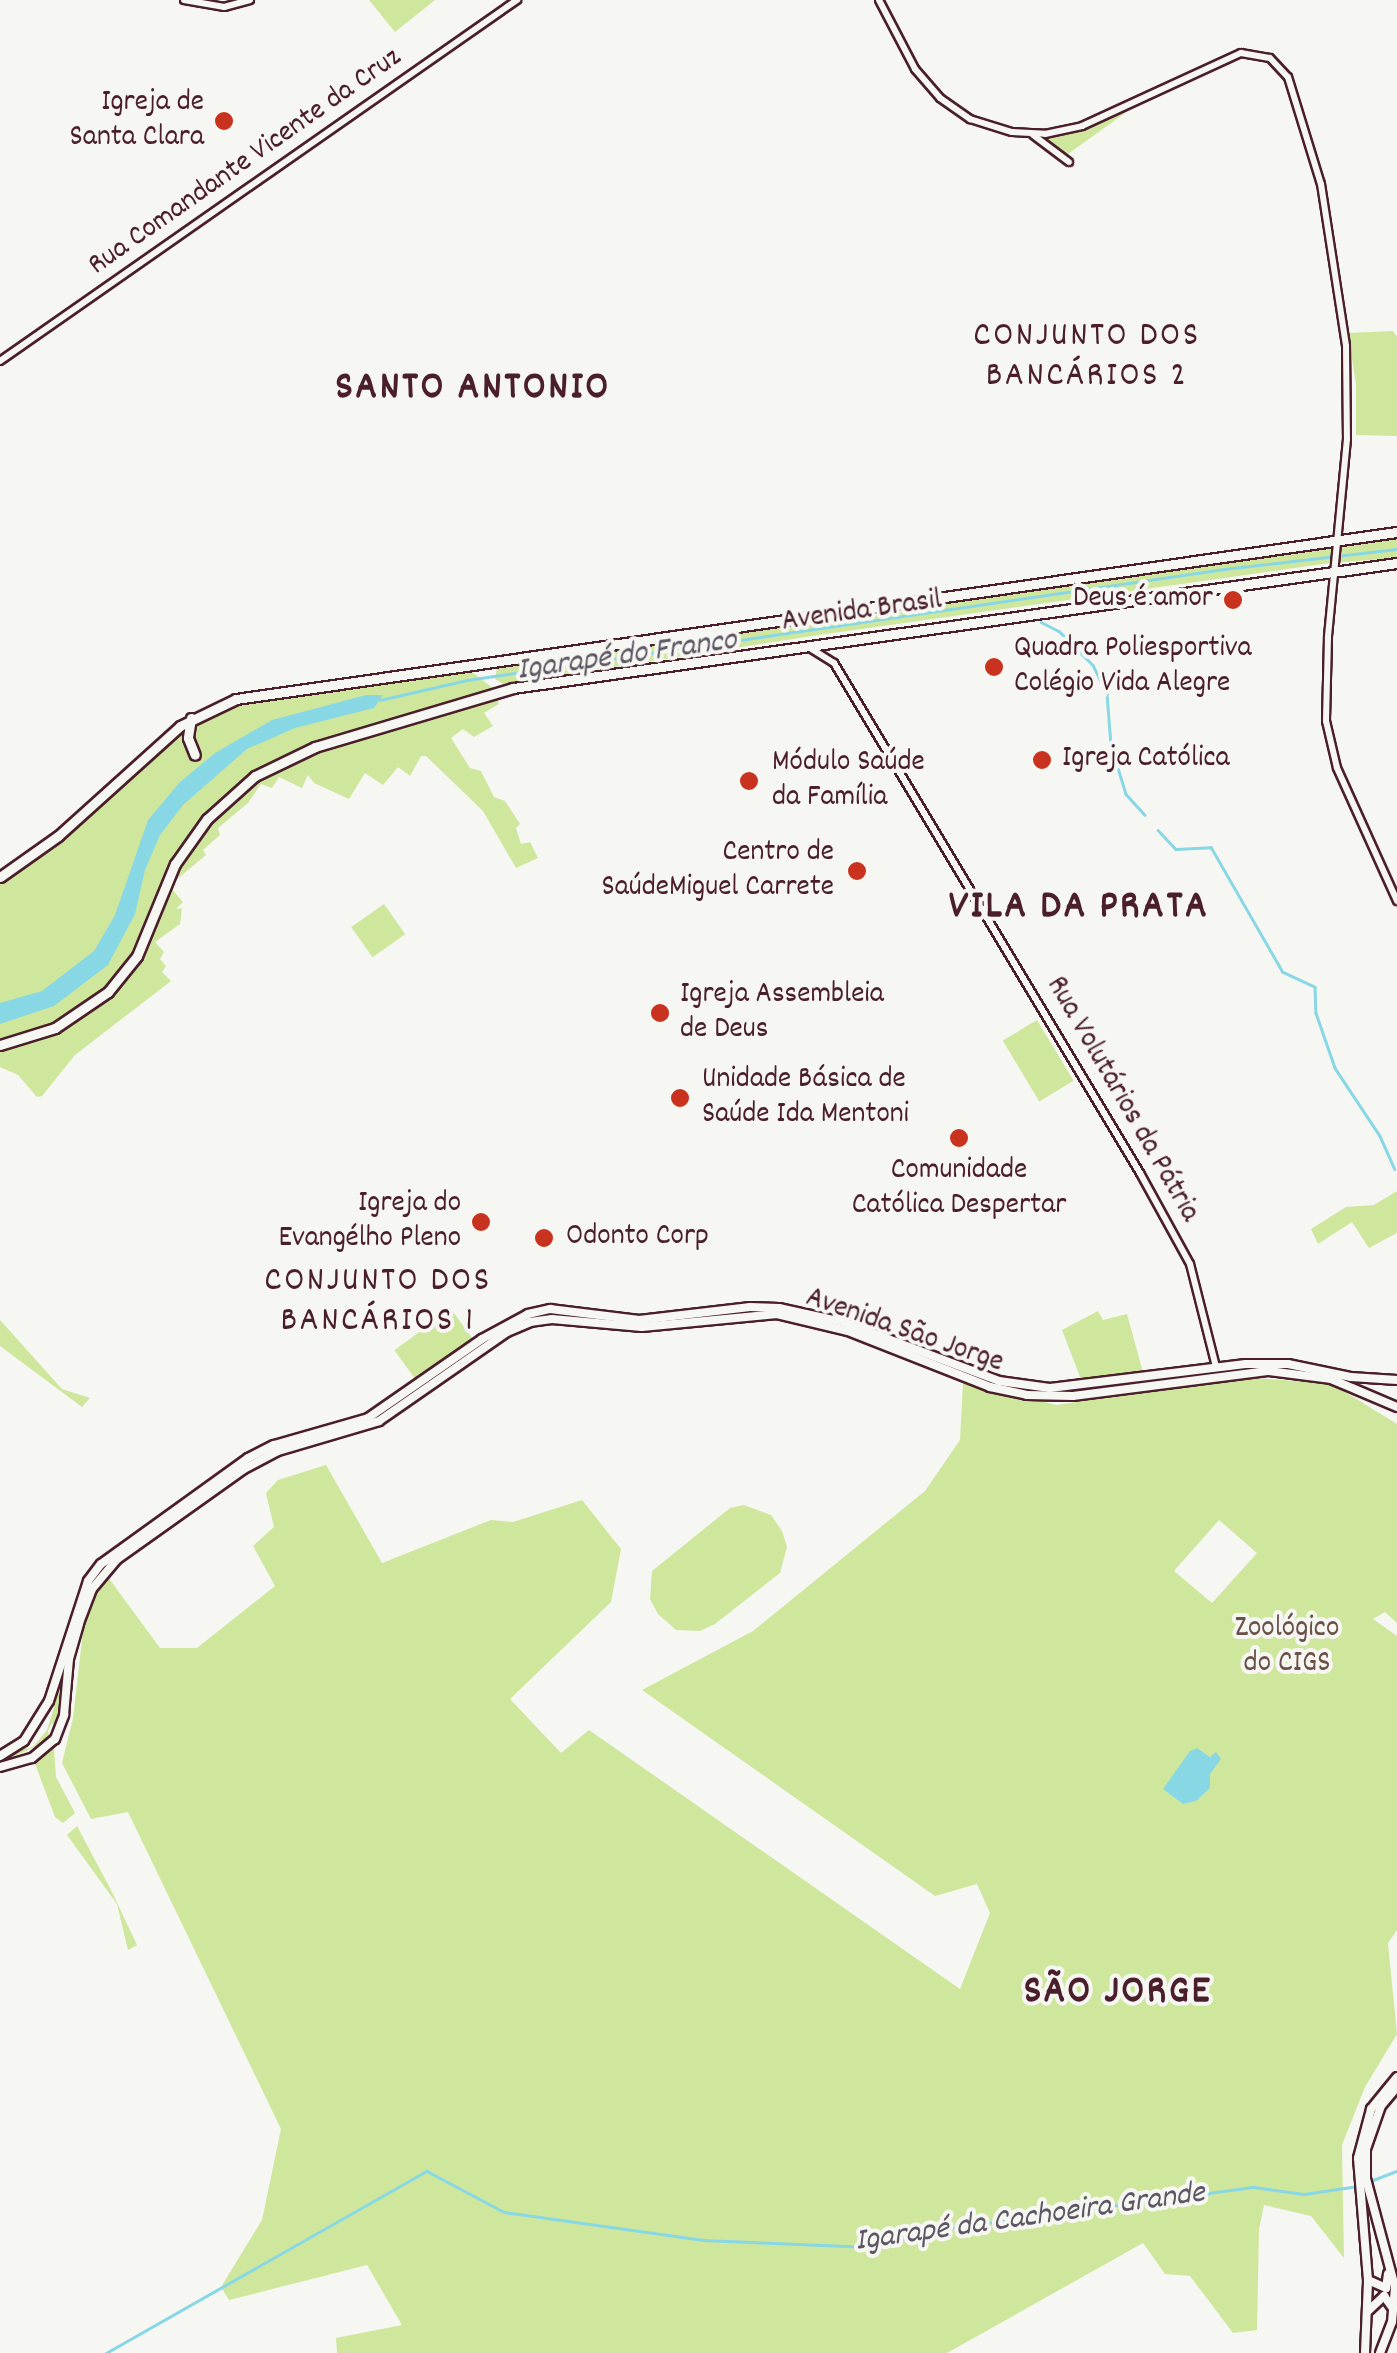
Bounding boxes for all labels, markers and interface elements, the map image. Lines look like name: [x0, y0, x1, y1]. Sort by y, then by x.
street label: Rua Comandante Vicente da Cruz: [83, 41, 409, 285]
place label: Igreja de Santa Clara: [70, 86, 204, 156]
marker: Igreja de Santa Clara: [213, 110, 235, 132]
district label: CONJUNTO DOS BANCÁRIOS 2: [973, 316, 1201, 398]
district label: SANTO ANTONIO: [335, 366, 611, 414]
place label: Deus é amor: [1073, 582, 1213, 618]
street label: Avenida Brasil: [780, 584, 944, 642]
marker: Deus é amor: [1222, 589, 1244, 611]
water label: Igarapé do Franco: [515, 623, 739, 691]
place label: Quadra Poliesportiva Colégio Vida Alegre: [1014, 632, 1252, 702]
marker: Quadra Poliesportiva Colégio Vida Alegre: [983, 656, 1005, 678]
place label: Igreja Católica: [1062, 742, 1230, 778]
place label: Módulo Saúde da Família: [772, 746, 925, 816]
marker: Igreja Católica: [1031, 749, 1053, 771]
marker: Módulo Saúde da Família: [736, 768, 762, 794]
place label: Centro de SaúdeMiguel Carrete: [602, 836, 834, 906]
marker: Centro de SaúdeMiguel Carrete: [844, 858, 870, 884]
district label: VILA DA PRATA: [949, 885, 1209, 933]
street label: Rua Volutários da Pátria: [1036, 971, 1206, 1229]
place label: Igreja Assembleia de Deus: [680, 978, 884, 1048]
marker: Igreja Assembleia de Deus: [649, 1002, 671, 1024]
place label: Unidade Básica de Saúde Ida Mentoni: [702, 1063, 909, 1134]
marker: Unidade Básica de Saúde Ida Mentoni: [667, 1085, 693, 1111]
marker: Comunidade Católica Despertar: [948, 1127, 970, 1149]
place label: Comunidade Católica Despertar: [852, 1154, 1066, 1224]
place label: Igreja do Evangélho Pleno: [279, 1187, 461, 1258]
marker: Igreja do Evangélho Pleno: [470, 1211, 492, 1233]
place label: Odonto Corp: [566, 1220, 709, 1256]
marker: Odonto Corp: [531, 1225, 557, 1251]
district label: CONJUNTO DOS BANCÁRIOS 1: [264, 1261, 492, 1343]
street label: Avenida São Jorge: [800, 1281, 1008, 1383]
park label: Zoológico do CIGS: [1235, 1612, 1339, 1682]
district label: SÃO JORGE: [1024, 1970, 1212, 2018]
water label: Igarapé da Cachoeira Grande: [853, 2175, 1207, 2263]

